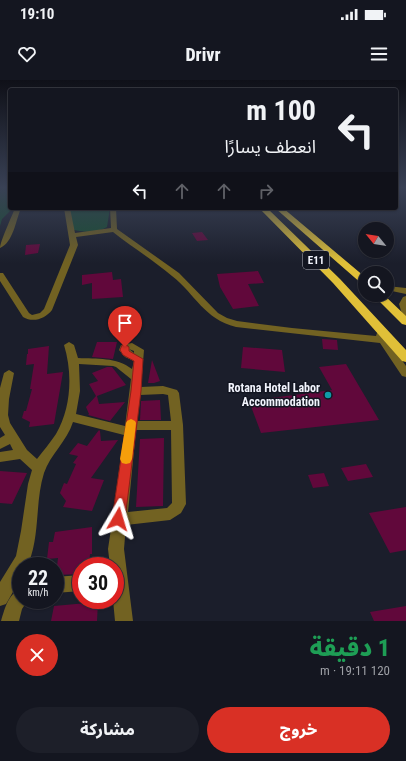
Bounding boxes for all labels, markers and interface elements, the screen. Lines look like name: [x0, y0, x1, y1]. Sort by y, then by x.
text: 19:10: [20, 5, 54, 23]
icon: heart: [16, 43, 38, 65]
icon: menu: [368, 43, 390, 65]
text: Drivr: [185, 44, 221, 65]
text: 100 m: [246, 94, 316, 127]
icon: left: [330, 104, 382, 156]
text: انعطف يسارًا: [224, 136, 316, 157]
icon: left: [129, 180, 151, 202]
icon: ahead: [171, 180, 193, 202]
icon: ahead: [213, 180, 235, 202]
icon: right: [255, 180, 277, 202]
north arrow: [358, 222, 394, 258]
map controls: [358, 222, 394, 302]
road number: E11: [303, 251, 329, 269]
button: search: [358, 266, 394, 302]
pin: [108, 306, 142, 347]
icon: arrive: [114, 312, 136, 334]
place label: Rotana Hotel Labor Accommodation: [228, 381, 320, 409]
marker: Rotana Hotel Labor Accommodation: [323, 390, 333, 400]
position arrow: [97, 498, 139, 540]
speed limit sign: 30: [72, 557, 124, 609]
text: 22: [28, 566, 48, 590]
text: km/h: [28, 587, 48, 598]
button: close: [16, 634, 58, 676]
text: 1 دقيقة: [310, 634, 390, 662]
text: 120 m · 19:11: [320, 663, 390, 678]
button: مشاركة: [16, 707, 199, 753]
button: خروج: [207, 707, 390, 753]

